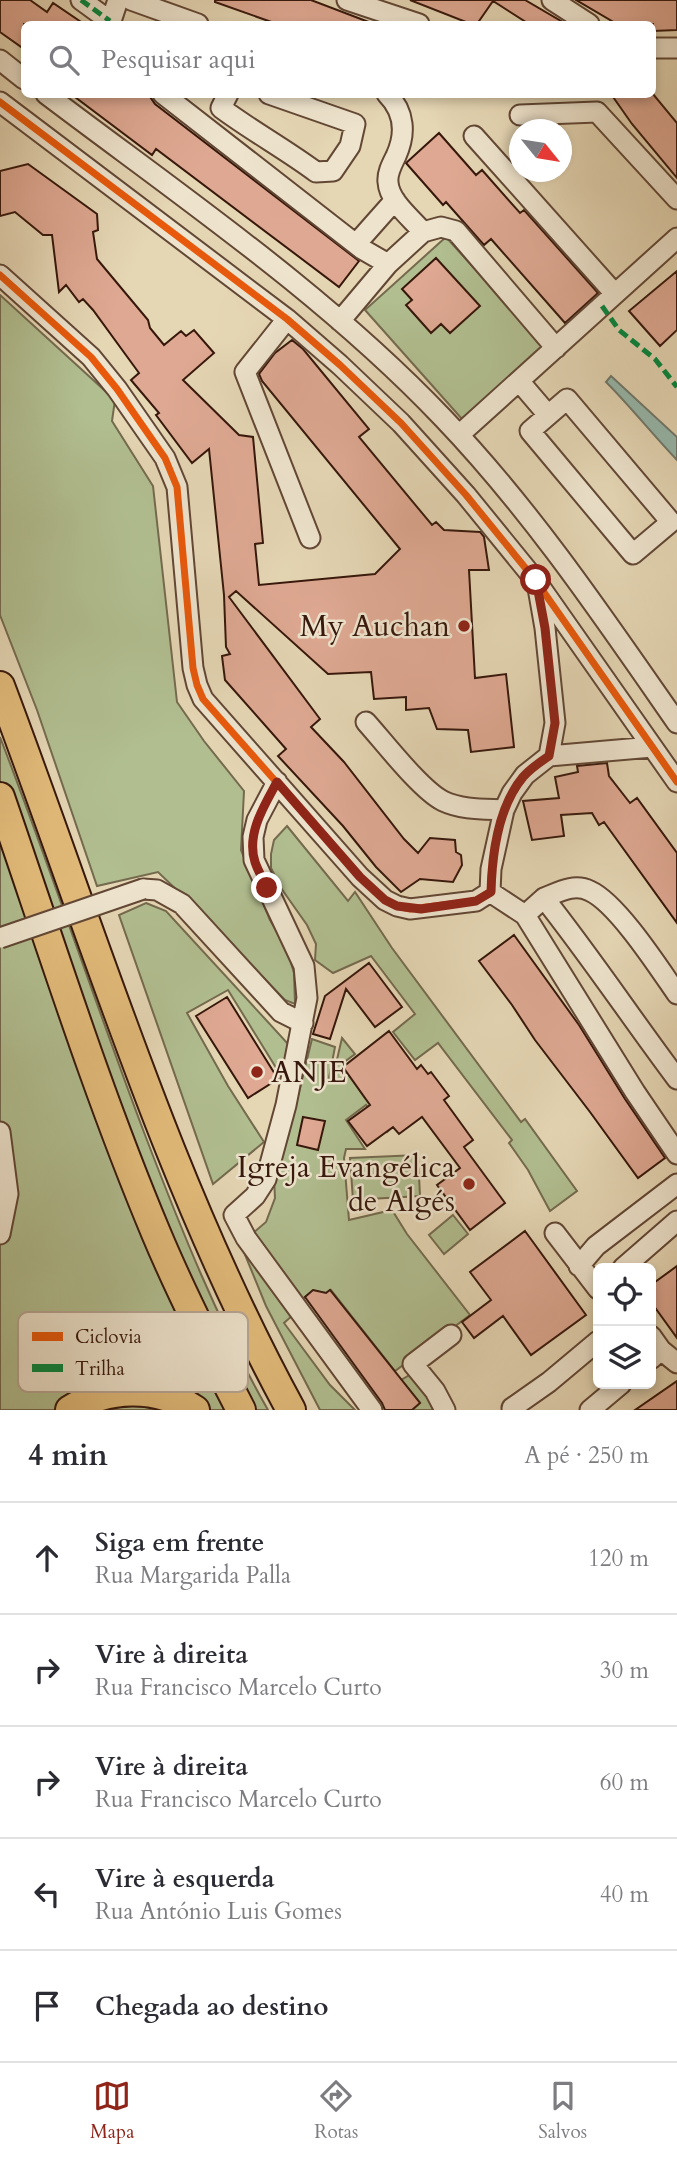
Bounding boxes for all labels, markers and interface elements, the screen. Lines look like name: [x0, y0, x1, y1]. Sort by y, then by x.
search box: [21, 21, 656, 98]
icon: search: [45, 41, 83, 79]
text: Pesquisar aqui: [101, 42, 256, 77]
north arrow: [509, 119, 572, 182]
route start: [520, 564, 551, 595]
place label: My Auchan: [300, 606, 450, 647]
marker: My Auchan: [456, 618, 472, 634]
route end: [251, 872, 282, 903]
place label: ANJE: [271, 1052, 347, 1093]
marker: ANJE: [249, 1064, 265, 1080]
place label: Igreja Evangélica de Algés: [237, 1147, 455, 1222]
marker: Igreja Evangélica de Algés: [461, 1176, 477, 1192]
map controls: [593, 1263, 656, 1389]
button: locate: [593, 1263, 656, 1326]
legend: [18, 1312, 248, 1392]
text: Ciclovia: [75, 1324, 142, 1350]
button: layers: [593, 1326, 656, 1389]
text: Trilha: [75, 1356, 125, 1382]
text: 4 min: [28, 1435, 108, 1476]
text: A pé · 250 m: [525, 1440, 649, 1471]
text: Siga em frente: [95, 1525, 264, 1560]
icon: ahead: [28, 1539, 66, 1577]
text: 120 m: [588, 1543, 649, 1574]
text: Rua Margarida Palla: [95, 1560, 291, 1591]
text: Vire à direita: [95, 1637, 248, 1672]
icon: right: [28, 1651, 66, 1689]
text: 30 m: [600, 1655, 649, 1686]
text: Rua Francisco Marcelo Curto: [95, 1672, 382, 1703]
text: Vire à direita: [95, 1749, 248, 1784]
icon: right: [28, 1763, 66, 1801]
text: 60 m: [600, 1767, 649, 1798]
text: Rua Francisco Marcelo Curto: [95, 1784, 382, 1815]
text: Vire à esquerda: [95, 1861, 275, 1896]
icon: left: [28, 1875, 66, 1913]
text: 40 m: [600, 1879, 649, 1910]
text: Rua António Luis Gomes: [95, 1896, 342, 1927]
icon: arrive: [28, 1987, 66, 2025]
text: Chegada ao destino: [95, 1989, 328, 2024]
tab: Mapa: [90, 2077, 134, 2145]
tab: Rotas: [314, 2077, 358, 2145]
tab: Salvos: [538, 2077, 587, 2145]

